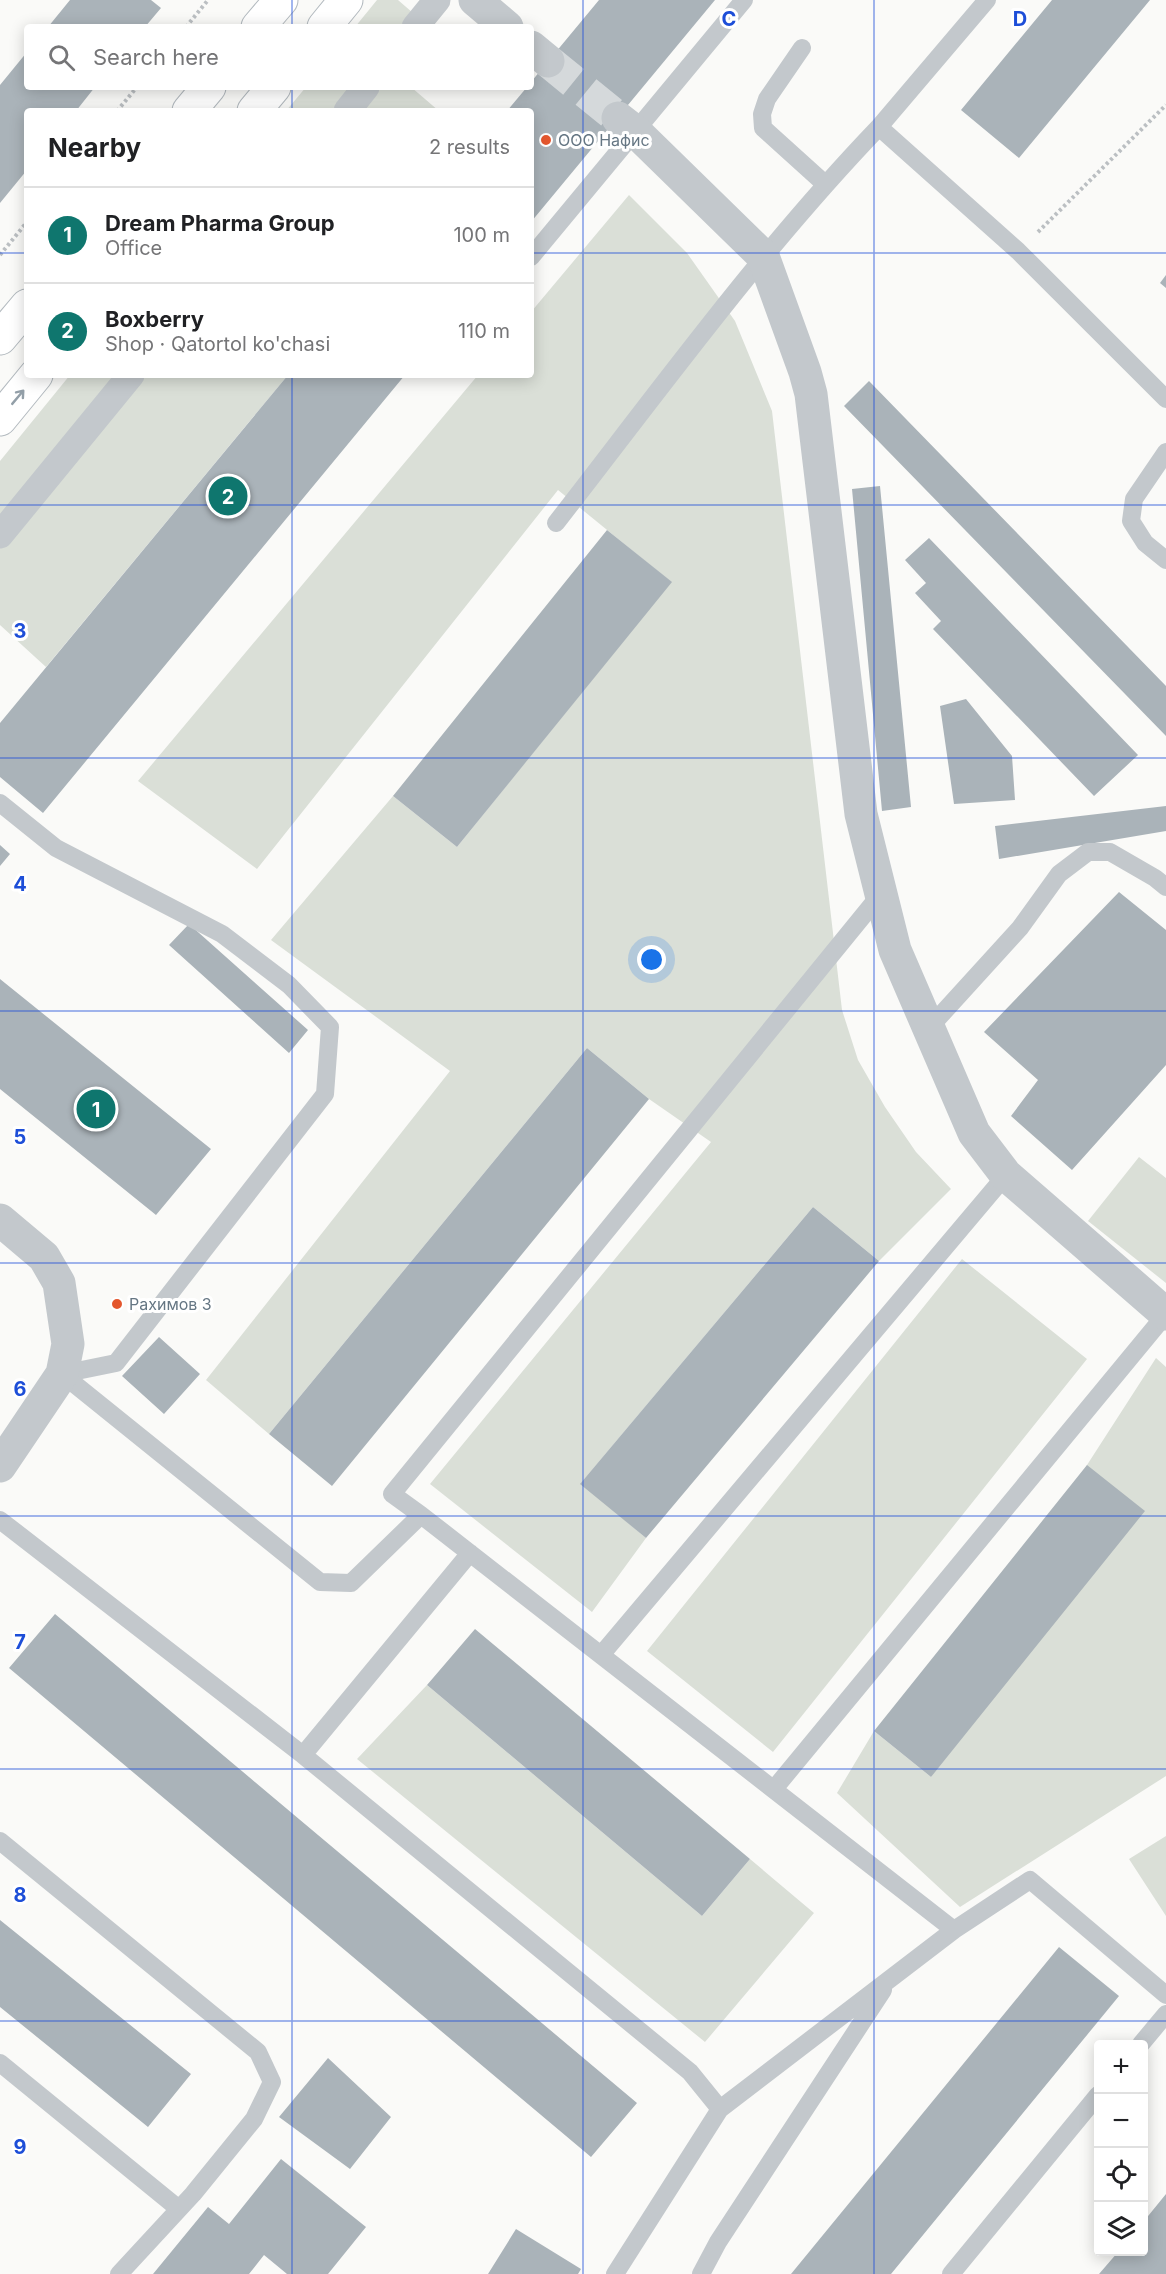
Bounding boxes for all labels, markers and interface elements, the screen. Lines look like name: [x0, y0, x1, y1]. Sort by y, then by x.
text: C: [722, 7, 736, 31]
text: D: [1013, 7, 1027, 31]
search box: [24, 24, 534, 90]
icon: search: [45, 41, 78, 74]
text: Search here: [93, 44, 219, 70]
place label: ООО Нафис: [558, 130, 650, 150]
text: Nearby: [48, 132, 141, 163]
marker: ООО Нафис: [539, 133, 553, 147]
text: 2 results: [429, 135, 510, 159]
text: Dream Pharma Group: [105, 210, 335, 236]
text: 1: [63, 223, 72, 247]
text: 100 m: [453, 223, 510, 247]
text: Office: [105, 236, 162, 260]
text: Boxberry: [105, 306, 204, 332]
text: 2: [61, 319, 74, 343]
text: 110 m: [458, 319, 510, 343]
text: Shop · Qatortol ko'chasi: [105, 332, 330, 356]
one-way arrow: [11, 390, 25, 405]
pin: 2: [208, 474, 248, 518]
text: 3: [14, 619, 26, 643]
text: 4: [13, 872, 27, 896]
your location: [637, 945, 666, 974]
pin: 1: [76, 1086, 116, 1132]
text: 5: [14, 1125, 26, 1149]
place label: Рахимов 3: [129, 1294, 212, 1314]
marker: Рахимов 3: [110, 1297, 124, 1311]
text: 6: [14, 1377, 27, 1401]
text: 7: [14, 1630, 26, 1654]
text: 8: [13, 1883, 27, 1907]
map controls: [1094, 2040, 1148, 2256]
button: +: [1094, 2040, 1148, 2094]
button: −: [1094, 2094, 1148, 2148]
text: 9: [14, 2135, 27, 2159]
button: locate: [1094, 2148, 1148, 2202]
button: layers: [1094, 2202, 1148, 2256]

